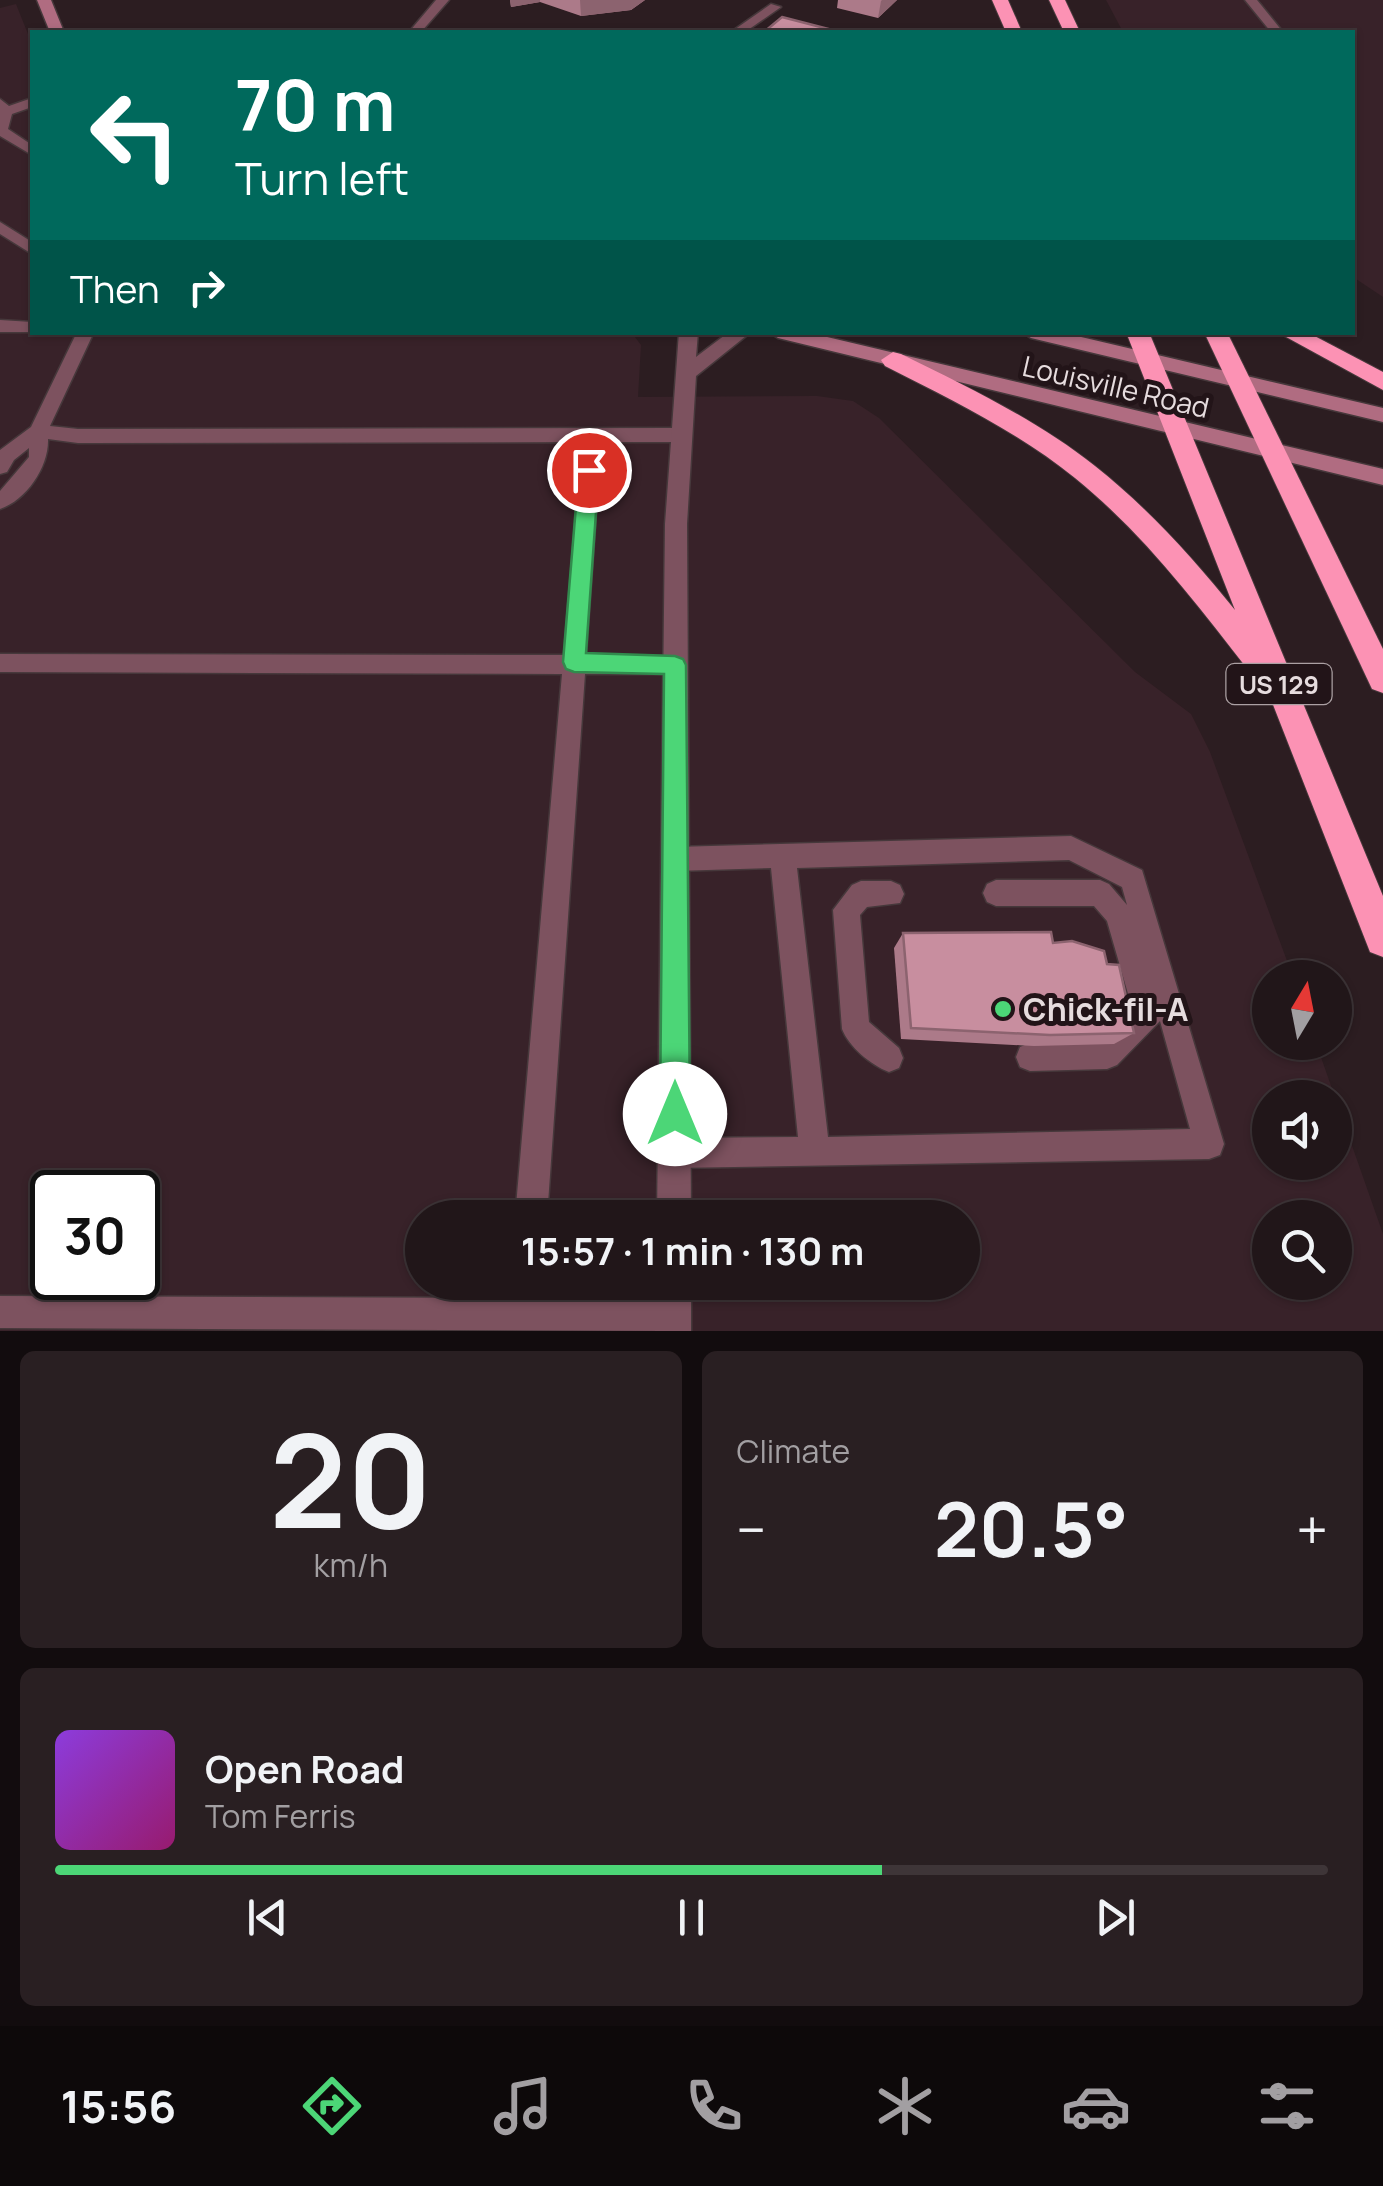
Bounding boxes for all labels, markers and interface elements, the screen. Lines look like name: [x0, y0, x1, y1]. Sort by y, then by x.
text: 70 m: [235, 56, 395, 152]
icon: left: [70, 70, 200, 200]
text: Turn left: [235, 147, 409, 209]
icon: right: [179, 260, 234, 315]
text: Then: [70, 262, 159, 314]
street label: Louisville Road: [1019, 346, 1213, 426]
pin: [547, 428, 632, 513]
icon: arrive: [562, 443, 617, 498]
road number: US 129: [1226, 664, 1332, 704]
north arrow: [1252, 960, 1352, 1060]
map controls: [1252, 960, 1352, 1300]
place label: Chick-fil-A: [1023, 987, 1189, 1031]
marker: Chick-fil-A: [992, 998, 1014, 1020]
position arrow: [623, 1062, 727, 1166]
button: sound: [1252, 1080, 1352, 1180]
speed limit sign: 30: [30, 1170, 160, 1300]
button: search: [1252, 1200, 1352, 1300]
text: 15:57 · 1 min · 130 m: [521, 1224, 864, 1276]
text: 20: [269, 1389, 432, 1567]
text: Climate: [737, 1429, 850, 1473]
text: 20.5°: [934, 1477, 1128, 1580]
text: −: [737, 1491, 766, 1567]
text: +: [1296, 1491, 1328, 1567]
text: km/h: [314, 1543, 388, 1587]
text: Open Road: [205, 1742, 404, 1794]
text: Tom Ferris: [205, 1794, 356, 1838]
icon: previous: [240, 1890, 295, 1945]
icon: pause: [664, 1890, 719, 1945]
icon: next: [1088, 1890, 1143, 1945]
icon: directions: [297, 2071, 367, 2141]
icon: music: [488, 2071, 558, 2141]
icon: phone: [679, 2071, 749, 2141]
icon: climate: [870, 2071, 940, 2141]
icon: car: [1061, 2071, 1131, 2141]
icon: filters: [1252, 2071, 1322, 2141]
text: 15:56: [61, 2075, 176, 2137]

